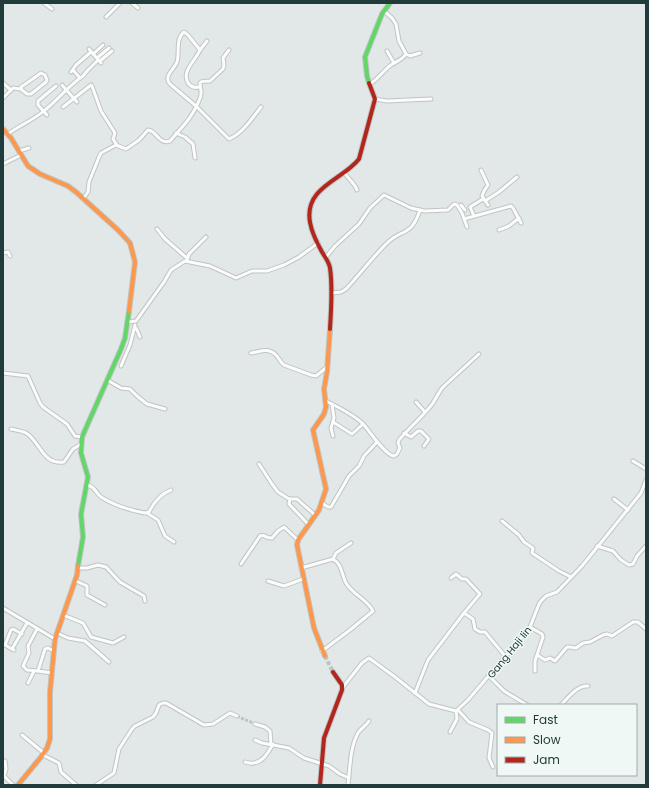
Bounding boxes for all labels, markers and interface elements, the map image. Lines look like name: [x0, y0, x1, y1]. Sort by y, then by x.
street label: Gang Haji Iin: [484, 623, 535, 682]
legend: [497, 704, 637, 776]
text: Fast: [533, 711, 558, 728]
text: Slow: [533, 731, 561, 748]
text: Jam: [533, 751, 560, 768]

